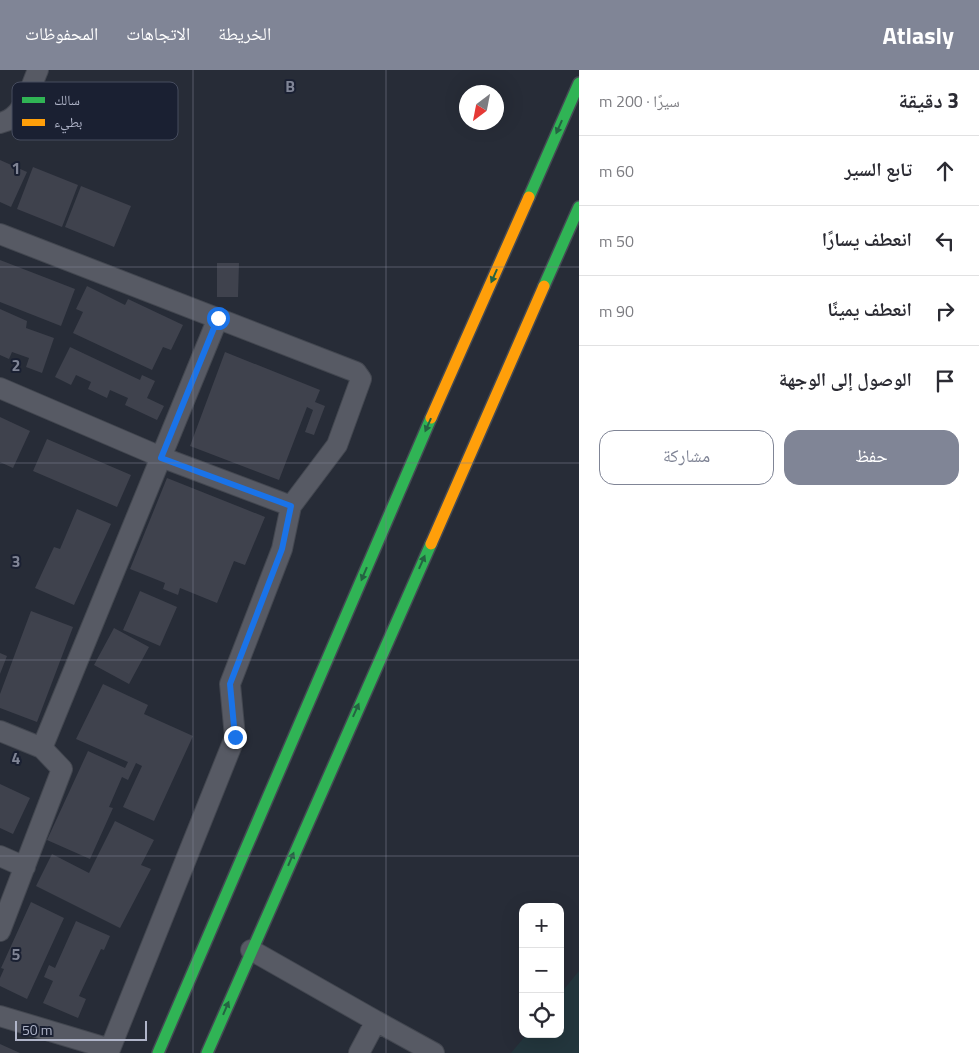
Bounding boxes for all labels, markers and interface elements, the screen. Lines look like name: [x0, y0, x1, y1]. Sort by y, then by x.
text: Atlasly: [883, 17, 954, 53]
text: المحفوظات: [25, 20, 98, 47]
text: الاتجاهات: [126, 20, 190, 47]
text: الخريطة: [218, 20, 271, 47]
text: B: [285, 74, 295, 98]
legend: [12, 82, 178, 140]
text: 3 دقيقة: [899, 84, 959, 116]
north arrow: [459, 85, 504, 130]
text: سالك: [54, 89, 80, 110]
text: سيرًا · 200 m: [599, 89, 680, 113]
text: بطيء: [54, 111, 83, 134]
one-way arrow: [555, 120, 563, 134]
text: تابع السير: [844, 154, 912, 183]
text: 1: [12, 156, 20, 180]
icon: ahead: [931, 157, 959, 185]
text: 60 m: [599, 159, 634, 183]
text: انعطف يسارًا: [822, 224, 912, 253]
icon: left: [931, 227, 959, 255]
text: 50 m: [599, 229, 634, 253]
one-way arrow: [489, 269, 497, 283]
text: انعطف يمينًا: [827, 294, 912, 323]
icon: right: [931, 297, 959, 325]
text: 90 m: [599, 299, 634, 323]
route start: [207, 307, 230, 330]
text: 2: [12, 353, 20, 377]
text: الوصول إلى الوجهة: [779, 364, 912, 393]
icon: arrive: [931, 367, 959, 395]
one-way arrow: [424, 418, 432, 432]
button: مشاركة: [599, 430, 774, 485]
button: حفظ: [784, 430, 959, 485]
text: 3: [12, 549, 20, 573]
one-way arrow: [418, 555, 426, 569]
one-way arrow: [359, 567, 367, 581]
one-way arrow: [352, 703, 360, 717]
route end: [224, 726, 247, 749]
text: 4: [12, 746, 21, 770]
one-way arrow: [287, 852, 295, 866]
map controls: [519, 903, 564, 1038]
button: +: [519, 903, 564, 948]
text: 5: [12, 942, 21, 966]
button: −: [519, 948, 564, 993]
button: locate: [519, 993, 564, 1038]
one-way arrow: [222, 1001, 230, 1015]
scale bar: [15, 1018, 148, 1041]
text: 50 m: [22, 1019, 52, 1040]

